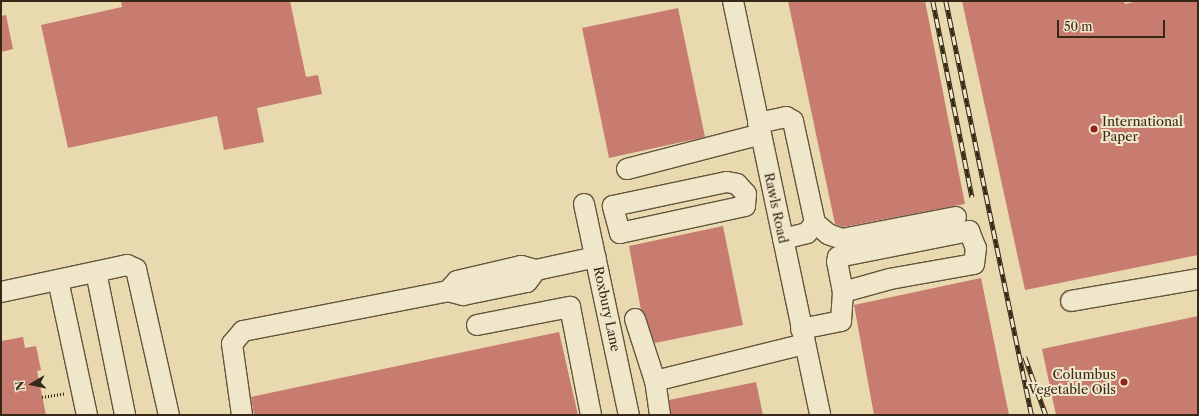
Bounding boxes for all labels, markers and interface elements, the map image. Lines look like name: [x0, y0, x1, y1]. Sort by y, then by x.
scale bar: [1059, 12, 1167, 38]
text: 50 m: [1064, 19, 1093, 34]
place label: International Paper: [1102, 114, 1183, 145]
marker: International Paper: [1089, 124, 1099, 134]
street label: Rawls Road: [761, 171, 791, 245]
street label: Roxbury Lane: [590, 265, 624, 353]
north arrow: [12, 364, 52, 404]
place label: Columbus Vegetable Oils: [1028, 367, 1116, 398]
marker: Columbus Vegetable Oils: [1119, 377, 1129, 387]
text: N: [12, 380, 28, 392]

